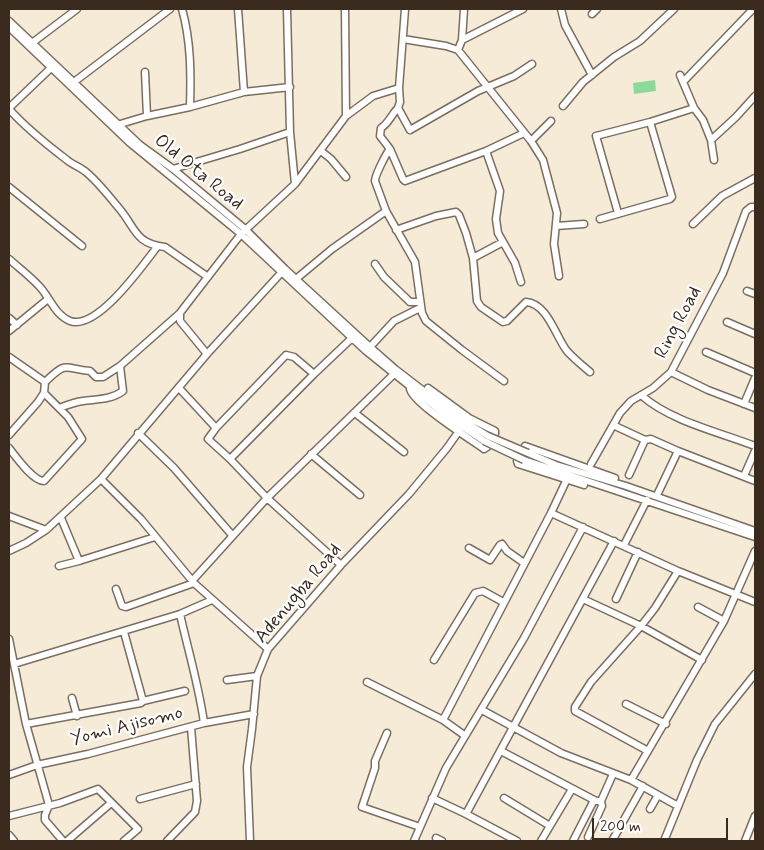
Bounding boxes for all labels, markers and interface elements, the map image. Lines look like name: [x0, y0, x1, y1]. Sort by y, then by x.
street label: Old Ota Road: [149, 130, 247, 216]
street label: Ring Road: [651, 283, 707, 363]
street label: Adenugba Road: [251, 540, 347, 648]
street label: Yomi Ajisomo: [69, 702, 185, 752]
scale bar: [594, 808, 730, 840]
text: 200 m: [600, 817, 641, 837]

